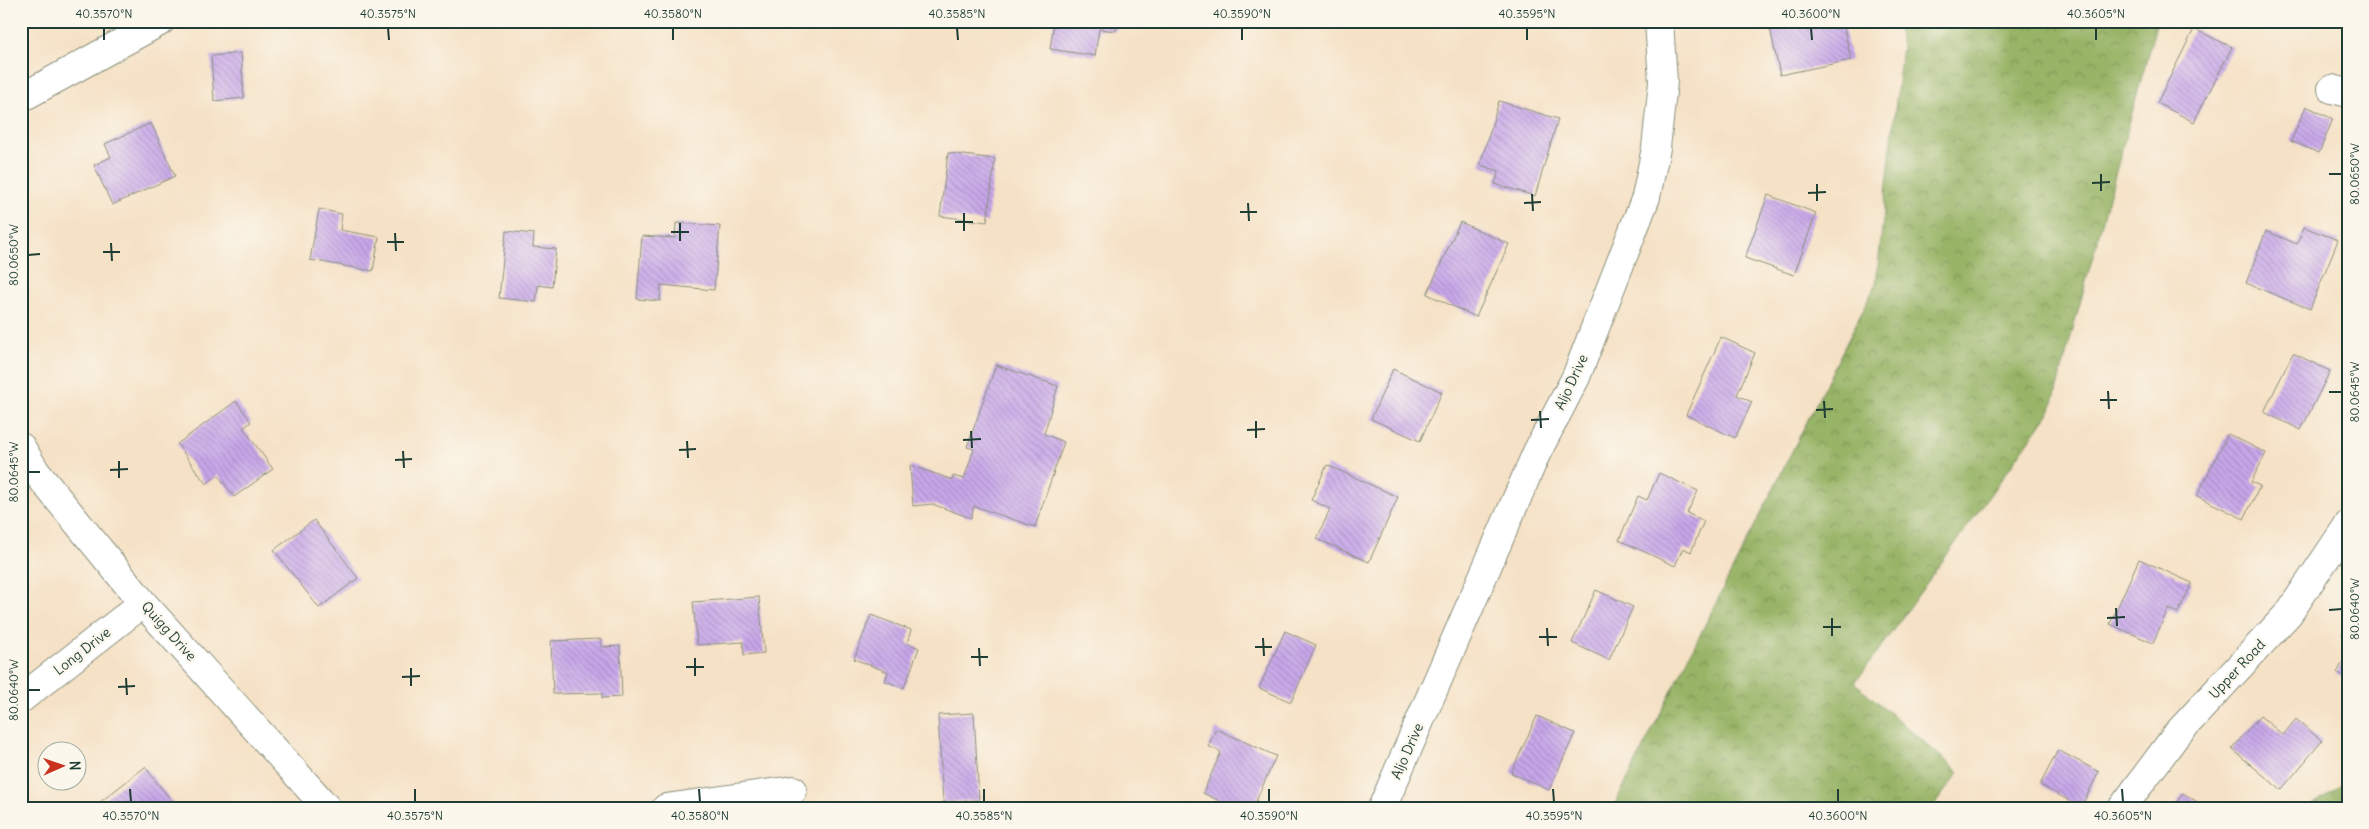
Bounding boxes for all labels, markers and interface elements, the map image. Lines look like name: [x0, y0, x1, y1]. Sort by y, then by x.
text: 40.3570°N: [75, 6, 133, 21]
text: 40.3575°N: [360, 6, 416, 21]
text: 40.3580°N: [644, 6, 702, 21]
text: 40.3585°N: [928, 6, 986, 21]
text: 40.3590°N: [1213, 6, 1271, 21]
text: 40.3595°N: [1498, 6, 1556, 21]
text: 40.3600°N: [1781, 6, 1841, 21]
text: 40.3605°N: [2067, 6, 2125, 21]
text: 80.0650°W: [2347, 143, 2362, 205]
text: 80.0650°W: [6, 224, 21, 286]
street label: Aljo Drive: [1550, 351, 1592, 413]
text: 80.0645°W: [2347, 361, 2362, 422]
text: 80.0645°W: [6, 441, 21, 502]
text: 80.0640°W: [2347, 578, 2362, 640]
street label: Quigg Drive: [138, 598, 200, 664]
street label: Long Drive: [50, 623, 114, 679]
street label: Upper Road: [2205, 635, 2269, 703]
text: 80.0640°W: [6, 659, 21, 721]
street label: Aljo Drive: [1387, 720, 1427, 782]
north arrow: [38, 742, 88, 792]
text: N: [66, 760, 84, 771]
text: 40.3570°N: [102, 808, 160, 823]
text: 40.3575°N: [387, 808, 443, 823]
text: 40.3580°N: [671, 808, 729, 823]
text: 40.3585°N: [955, 808, 1013, 823]
text: 40.3590°N: [1240, 808, 1298, 823]
text: 40.3595°N: [1525, 808, 1583, 823]
text: 40.3600°N: [1808, 808, 1868, 823]
text: 40.3605°N: [2094, 808, 2152, 823]

